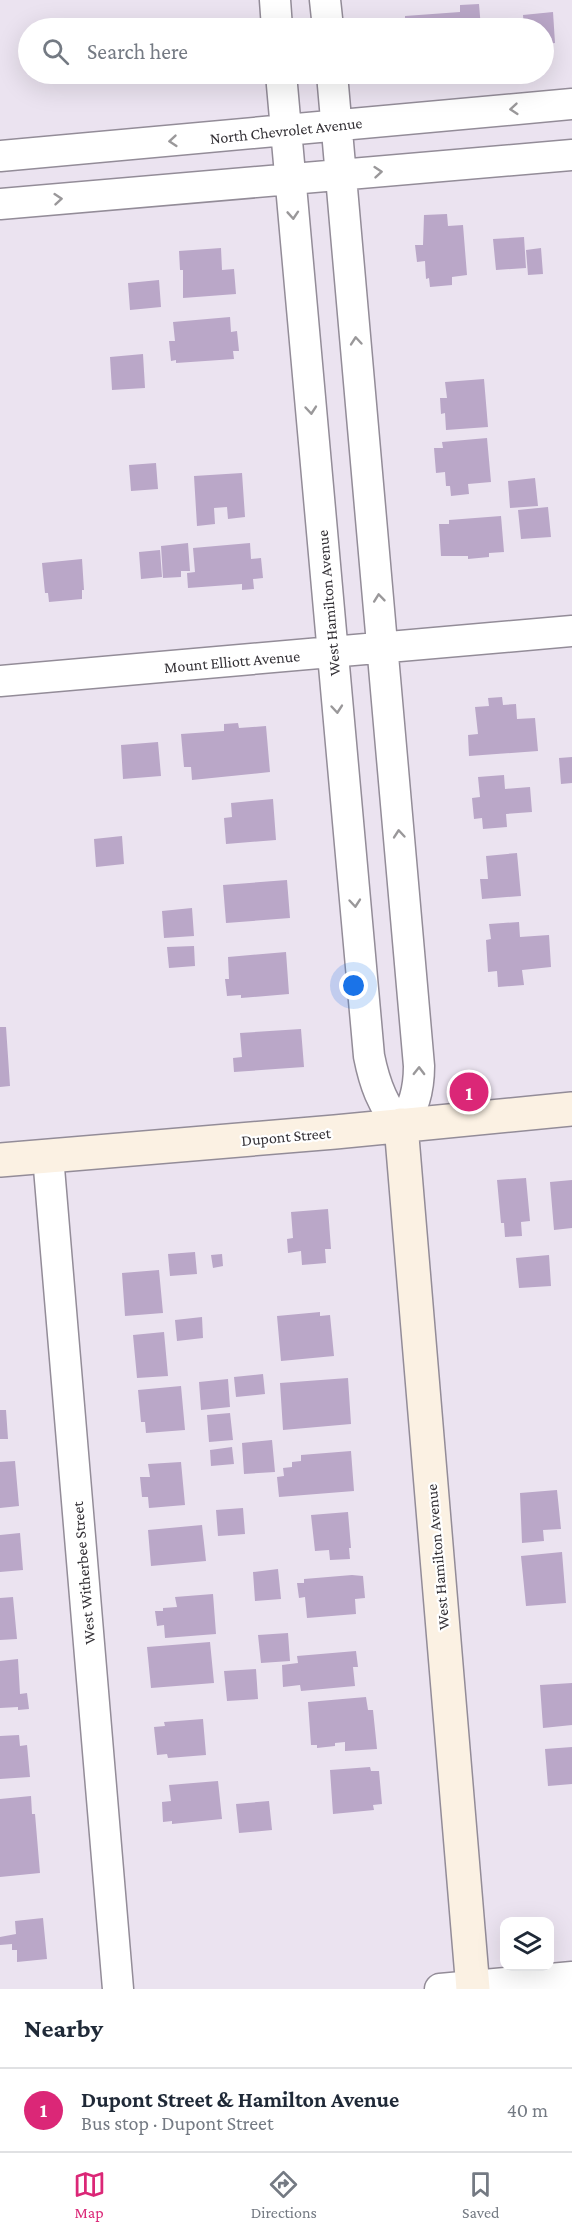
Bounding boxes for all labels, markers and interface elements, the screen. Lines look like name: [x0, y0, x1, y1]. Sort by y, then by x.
search box: [18, 18, 554, 84]
icon: search: [39, 35, 72, 68]
text: Search here: [87, 39, 188, 64]
one-way arrow: [509, 102, 518, 115]
street label: North Chevrolet Avenue: [209, 114, 363, 147]
one-way arrow: [169, 134, 178, 147]
one-way arrow: [374, 166, 383, 179]
one-way arrow: [54, 193, 63, 206]
one-way arrow: [287, 211, 300, 220]
one-way arrow: [350, 337, 363, 346]
one-way arrow: [304, 405, 317, 414]
street label: West Hamilton Avenue: [314, 529, 343, 677]
one-way arrow: [373, 594, 386, 603]
street label: Mount Elliott Avenue: [163, 647, 301, 676]
one-way arrow: [330, 704, 343, 713]
one-way arrow: [393, 830, 406, 839]
one-way arrow: [348, 898, 361, 907]
your location: [339, 971, 368, 1000]
one-way arrow: [412, 1066, 425, 1075]
pin: 1: [450, 1070, 488, 1114]
street label: Dupont Street: [241, 1124, 332, 1150]
street label: West Hamilton Avenue: [423, 1483, 452, 1631]
street label: West Witherbee Street: [69, 1500, 98, 1645]
map controls: [500, 1917, 554, 1971]
button: layers: [500, 1917, 554, 1971]
text: Nearby: [24, 2014, 103, 2043]
text: Dupont Street & Hamilton Avenue: [81, 2087, 399, 2112]
text: 1: [40, 2099, 47, 2121]
text: 40 m: [507, 2099, 548, 2121]
text: Bus stop · Dupont Street: [81, 2112, 274, 2134]
tab: Map: [73, 2168, 106, 2221]
tab: Directions: [251, 2168, 317, 2221]
tab: Saved: [462, 2168, 499, 2221]

